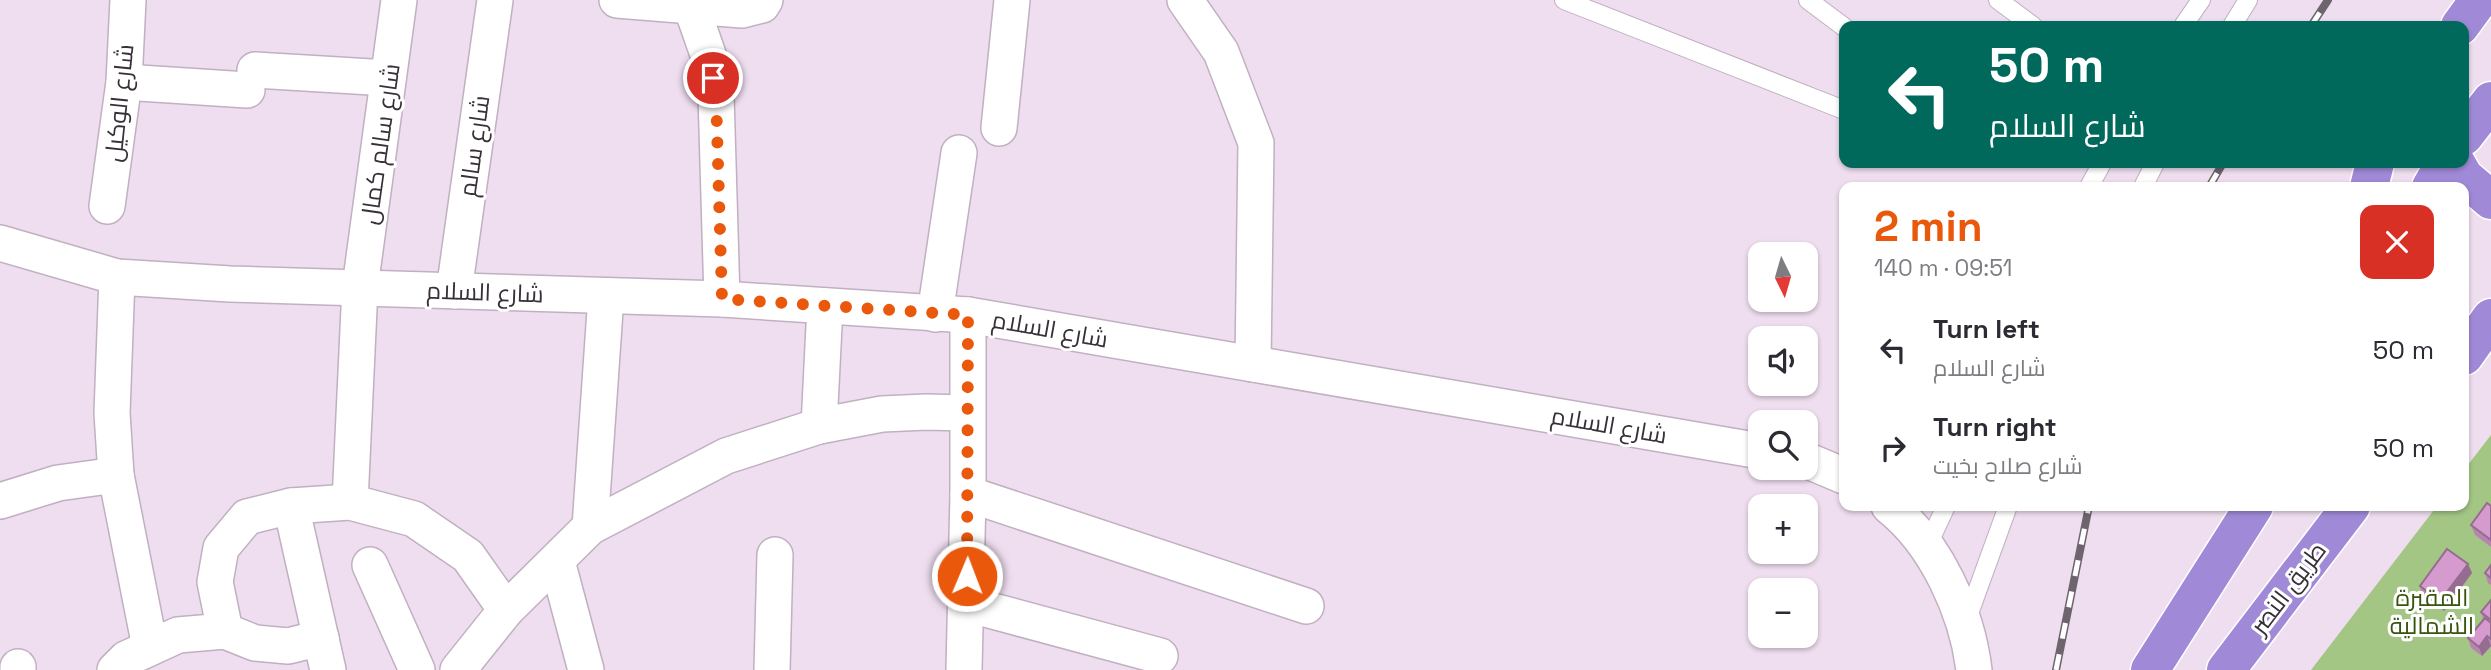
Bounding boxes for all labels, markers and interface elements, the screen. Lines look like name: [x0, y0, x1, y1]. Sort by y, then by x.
text: 50 m: [1989, 34, 2104, 96]
street label: شارع الوكيل: [97, 42, 142, 164]
pin: [683, 48, 743, 108]
icon: left: [1874, 49, 1965, 140]
icon: arrive: [694, 59, 732, 97]
street label: شارع سالم كمال: [353, 61, 408, 227]
street label: شارع سالم: [452, 93, 497, 199]
text: شارع السلام: [1989, 106, 2146, 146]
text: 2 min: [1874, 200, 1983, 253]
button: close: [2360, 205, 2434, 279]
north arrow: [1748, 242, 1818, 312]
map controls: [1748, 242, 1818, 648]
text: 140 m · 09:51: [1874, 253, 2012, 283]
street label: شارع السلام: [426, 274, 544, 311]
street label: شارع السلام: [989, 304, 1111, 355]
text: Turn left: [1933, 312, 2040, 346]
button: sound: [1748, 326, 1818, 396]
icon: left: [1874, 331, 1912, 369]
text: 50 m: [2373, 333, 2434, 367]
text: شارع السلام: [1933, 353, 2046, 383]
street label: شارع السلام: [1548, 400, 1670, 451]
button: search: [1748, 410, 1818, 480]
text: Turn right: [1933, 410, 2057, 444]
icon: right: [1874, 429, 1912, 467]
text: 50 m: [2373, 431, 2434, 465]
text: شارع صلاح بخيت: [1933, 451, 2083, 481]
button: +: [1748, 494, 1818, 564]
street label: طريق النصر: [2242, 536, 2333, 642]
position arrow: [930, 539, 1004, 613]
button: −: [1748, 578, 1818, 648]
park label: المقبرة الشمالية: [2390, 582, 2474, 641]

